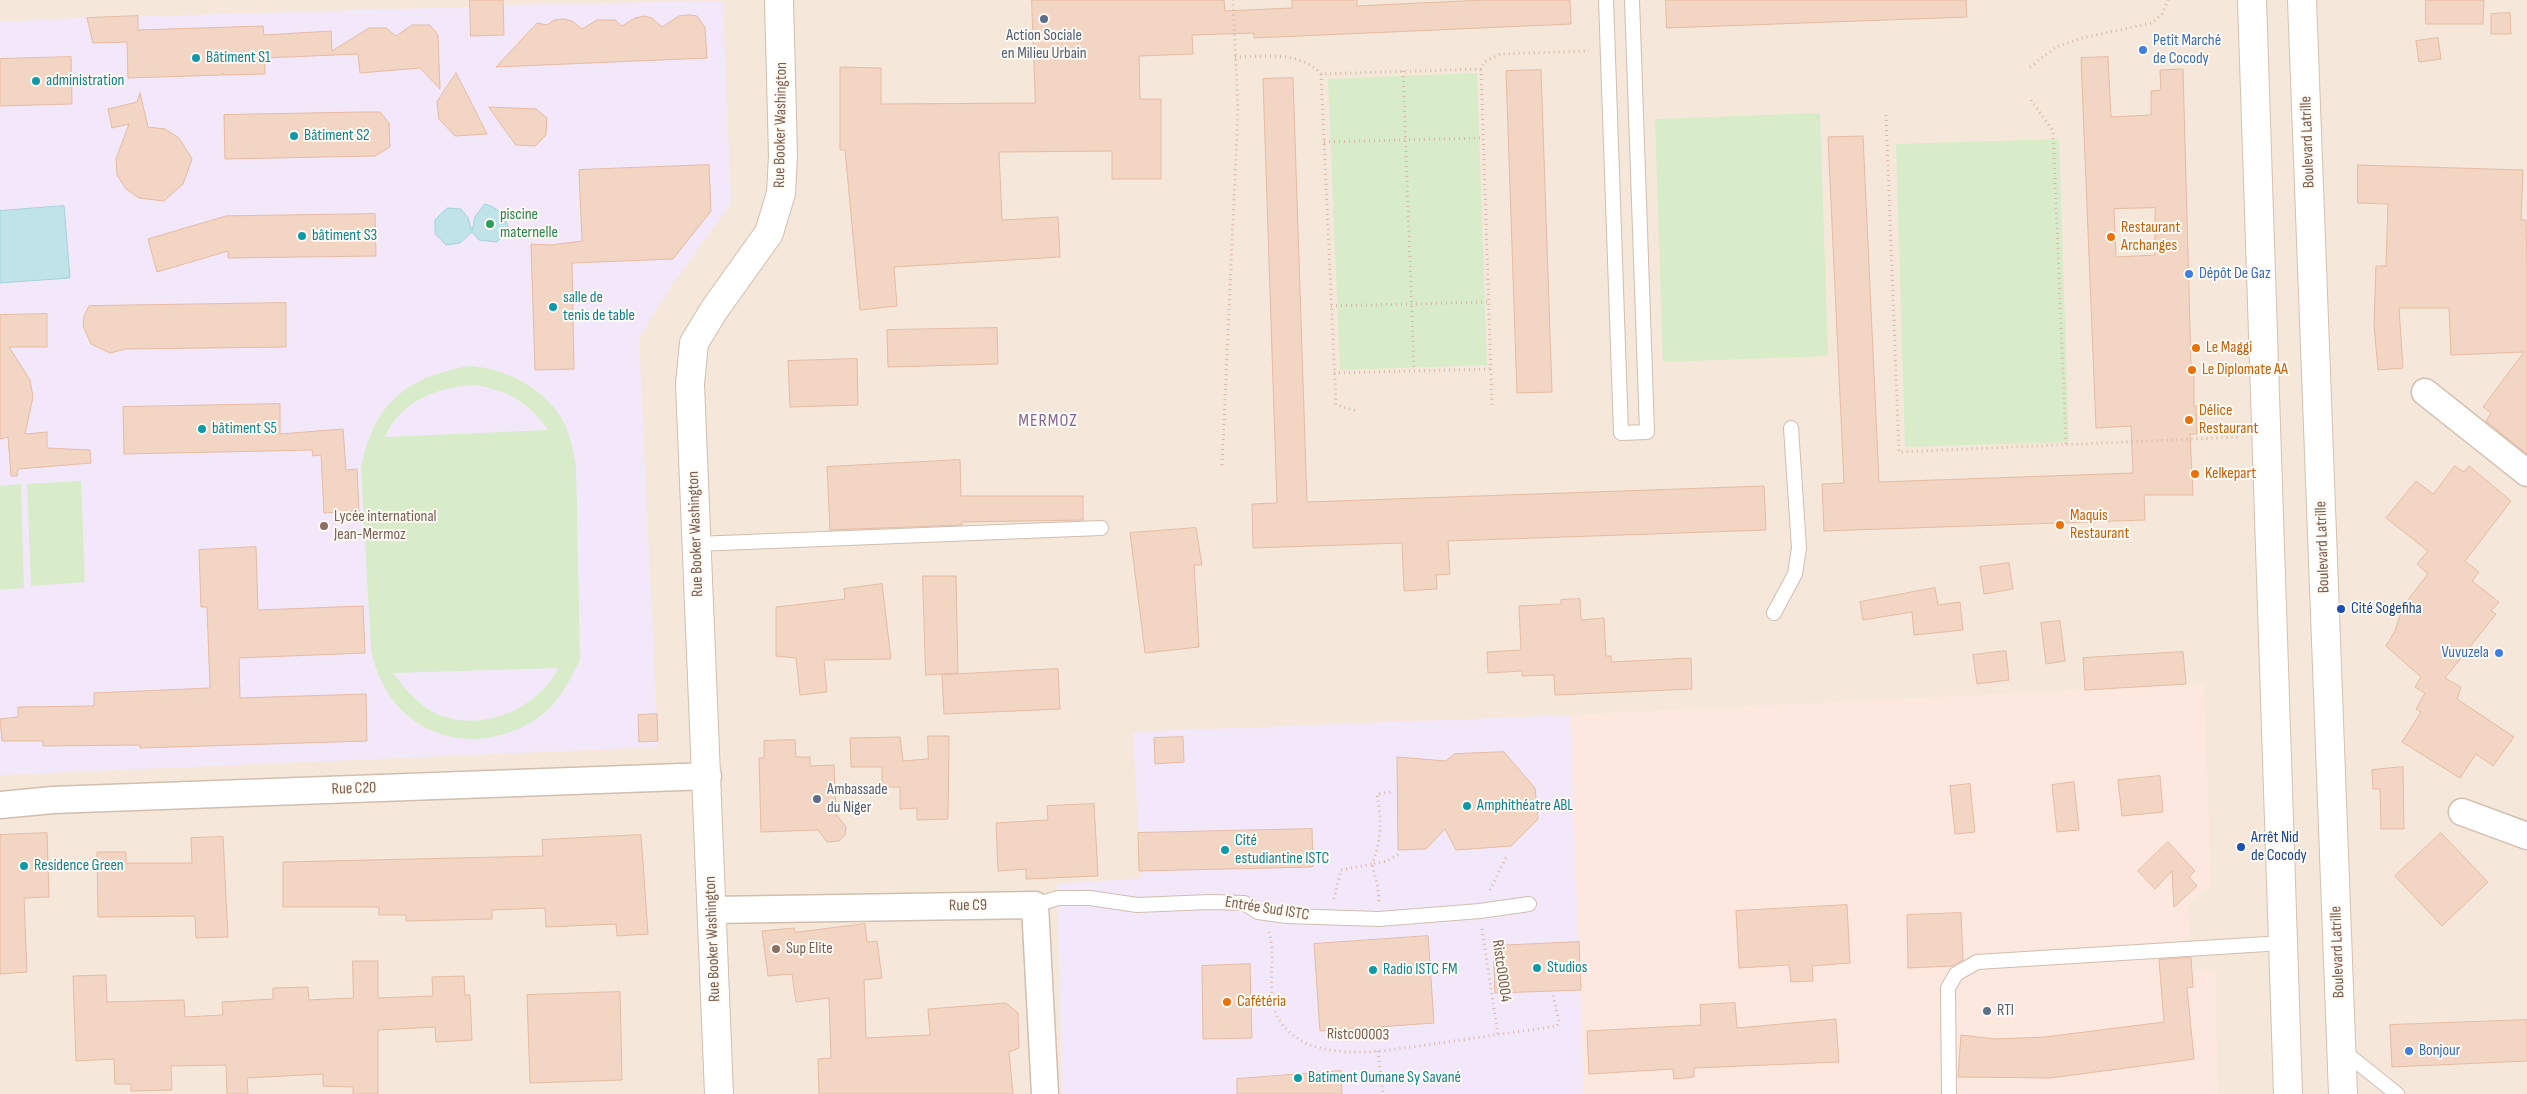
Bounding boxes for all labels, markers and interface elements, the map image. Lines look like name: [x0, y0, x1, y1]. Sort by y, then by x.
marker: Action Sociale en Milieu Urbain: [1038, 13, 1050, 25]
place label: Action Sociale en Milieu Urbain: [1001, 26, 1087, 64]
place label: Petit Marché de Cocody: [2153, 31, 2221, 69]
marker: Petit Marché de Cocody: [2137, 44, 2149, 56]
place label: Bâtiment S1: [206, 48, 271, 68]
marker: Bâtiment S1: [190, 52, 202, 64]
street label: Rue Booker Washington: [770, 62, 792, 188]
place label: administration: [46, 71, 124, 91]
marker: administration: [30, 75, 42, 87]
street label: Boulevard Latrille: [2297, 96, 2319, 188]
place label: Bâtiment S2: [304, 126, 370, 146]
marker: Bâtiment S2: [288, 130, 300, 142]
place label: piscine maternelle: [500, 205, 558, 243]
marker: piscine maternelle: [484, 218, 496, 230]
place label: Restaurant Archanges: [2121, 218, 2180, 256]
place label: bâtiment S3: [312, 226, 377, 246]
marker: bâtiment S3: [296, 230, 308, 242]
marker: Restaurant Archanges: [2105, 231, 2117, 243]
place label: Dépôt De Gaz: [2199, 264, 2271, 284]
marker: Dépôt De Gaz: [2183, 268, 2195, 280]
place label: salle de tenis de table: [563, 288, 635, 326]
marker: salle de tenis de table: [547, 301, 559, 313]
place label: Le Maggi: [2206, 338, 2252, 358]
marker: Le Maggi: [2190, 342, 2202, 354]
place label: Le Diplomate AA: [2202, 360, 2288, 380]
marker: Le Diplomate AA: [2186, 364, 2198, 376]
place label: Délice Restaurant: [2199, 401, 2258, 439]
district label: MERMOZ: [1018, 410, 1078, 432]
marker: Délice Restaurant: [2183, 414, 2195, 426]
place label: bâtiment S5: [212, 419, 277, 439]
marker: bâtiment S5: [196, 423, 208, 435]
place label: Kelkepart: [2205, 464, 2256, 484]
marker: Kelkepart: [2189, 468, 2201, 480]
street label: Rue Booker Washington: [684, 471, 708, 597]
street label: Boulevard Latrille: [2312, 501, 2334, 593]
place label: Maquis Restaurant: [2070, 506, 2129, 544]
place label: Lycée international Jean-Mermoz: [334, 507, 437, 545]
marker: Maquis Restaurant: [2054, 519, 2066, 531]
marker: Lycée international Jean-Mermoz: [318, 520, 330, 532]
place label: Cité Sogefiha: [2351, 599, 2422, 619]
marker: Cité Sogefiha: [2335, 603, 2347, 615]
place label: Vuvuzela: [2441, 643, 2489, 663]
marker: Vuvuzela: [2493, 647, 2505, 659]
street label: Rue C20: [331, 779, 377, 799]
place label: Ambassade du Niger: [827, 780, 888, 818]
marker: Ambassade du Niger: [811, 793, 823, 805]
place label: Amphithéatre ABL: [1477, 796, 1573, 816]
marker: Amphithéatre ABL: [1461, 800, 1473, 812]
place label: Arrêt Nid de Cocody: [2251, 828, 2307, 866]
place label: Cité estudiantine ISTC: [1235, 831, 1329, 869]
marker: Arrêt Nid de Cocody: [2235, 841, 2247, 853]
marker: Cité estudiantine ISTC: [1219, 844, 1231, 856]
place label: Residence Green: [34, 856, 124, 876]
marker: Residence Green: [18, 860, 30, 872]
street label: Rue Booker Washington: [701, 876, 725, 1002]
street label: Entrée Sud ISTC: [1224, 893, 1310, 925]
street label: Rue C9: [949, 896, 987, 916]
street label: Boulevard Latrille: [2327, 906, 2349, 998]
place label: Sup Elite: [786, 939, 833, 959]
street label: Ristc00004: [1487, 939, 1515, 1003]
marker: Sup Elite: [770, 943, 782, 955]
place label: Studios: [1547, 958, 1587, 978]
place label: Radio ISTC FM: [1383, 960, 1457, 980]
marker: Studios: [1531, 962, 1543, 974]
marker: Radio ISTC FM: [1367, 964, 1379, 976]
place label: Cafétéria: [1237, 992, 1286, 1012]
marker: Cafétéria: [1221, 996, 1233, 1008]
place label: RTI: [1997, 1001, 2014, 1021]
marker: RTI: [1981, 1005, 1993, 1017]
street label: Ristc00003: [1327, 1025, 1389, 1045]
place label: Bonjour: [2419, 1041, 2460, 1061]
marker: Bonjour: [2403, 1045, 2415, 1057]
place label: Batiment Oumane Sy Savané: [1308, 1068, 1461, 1088]
marker: Batiment Oumane Sy Savané: [1292, 1072, 1304, 1084]

